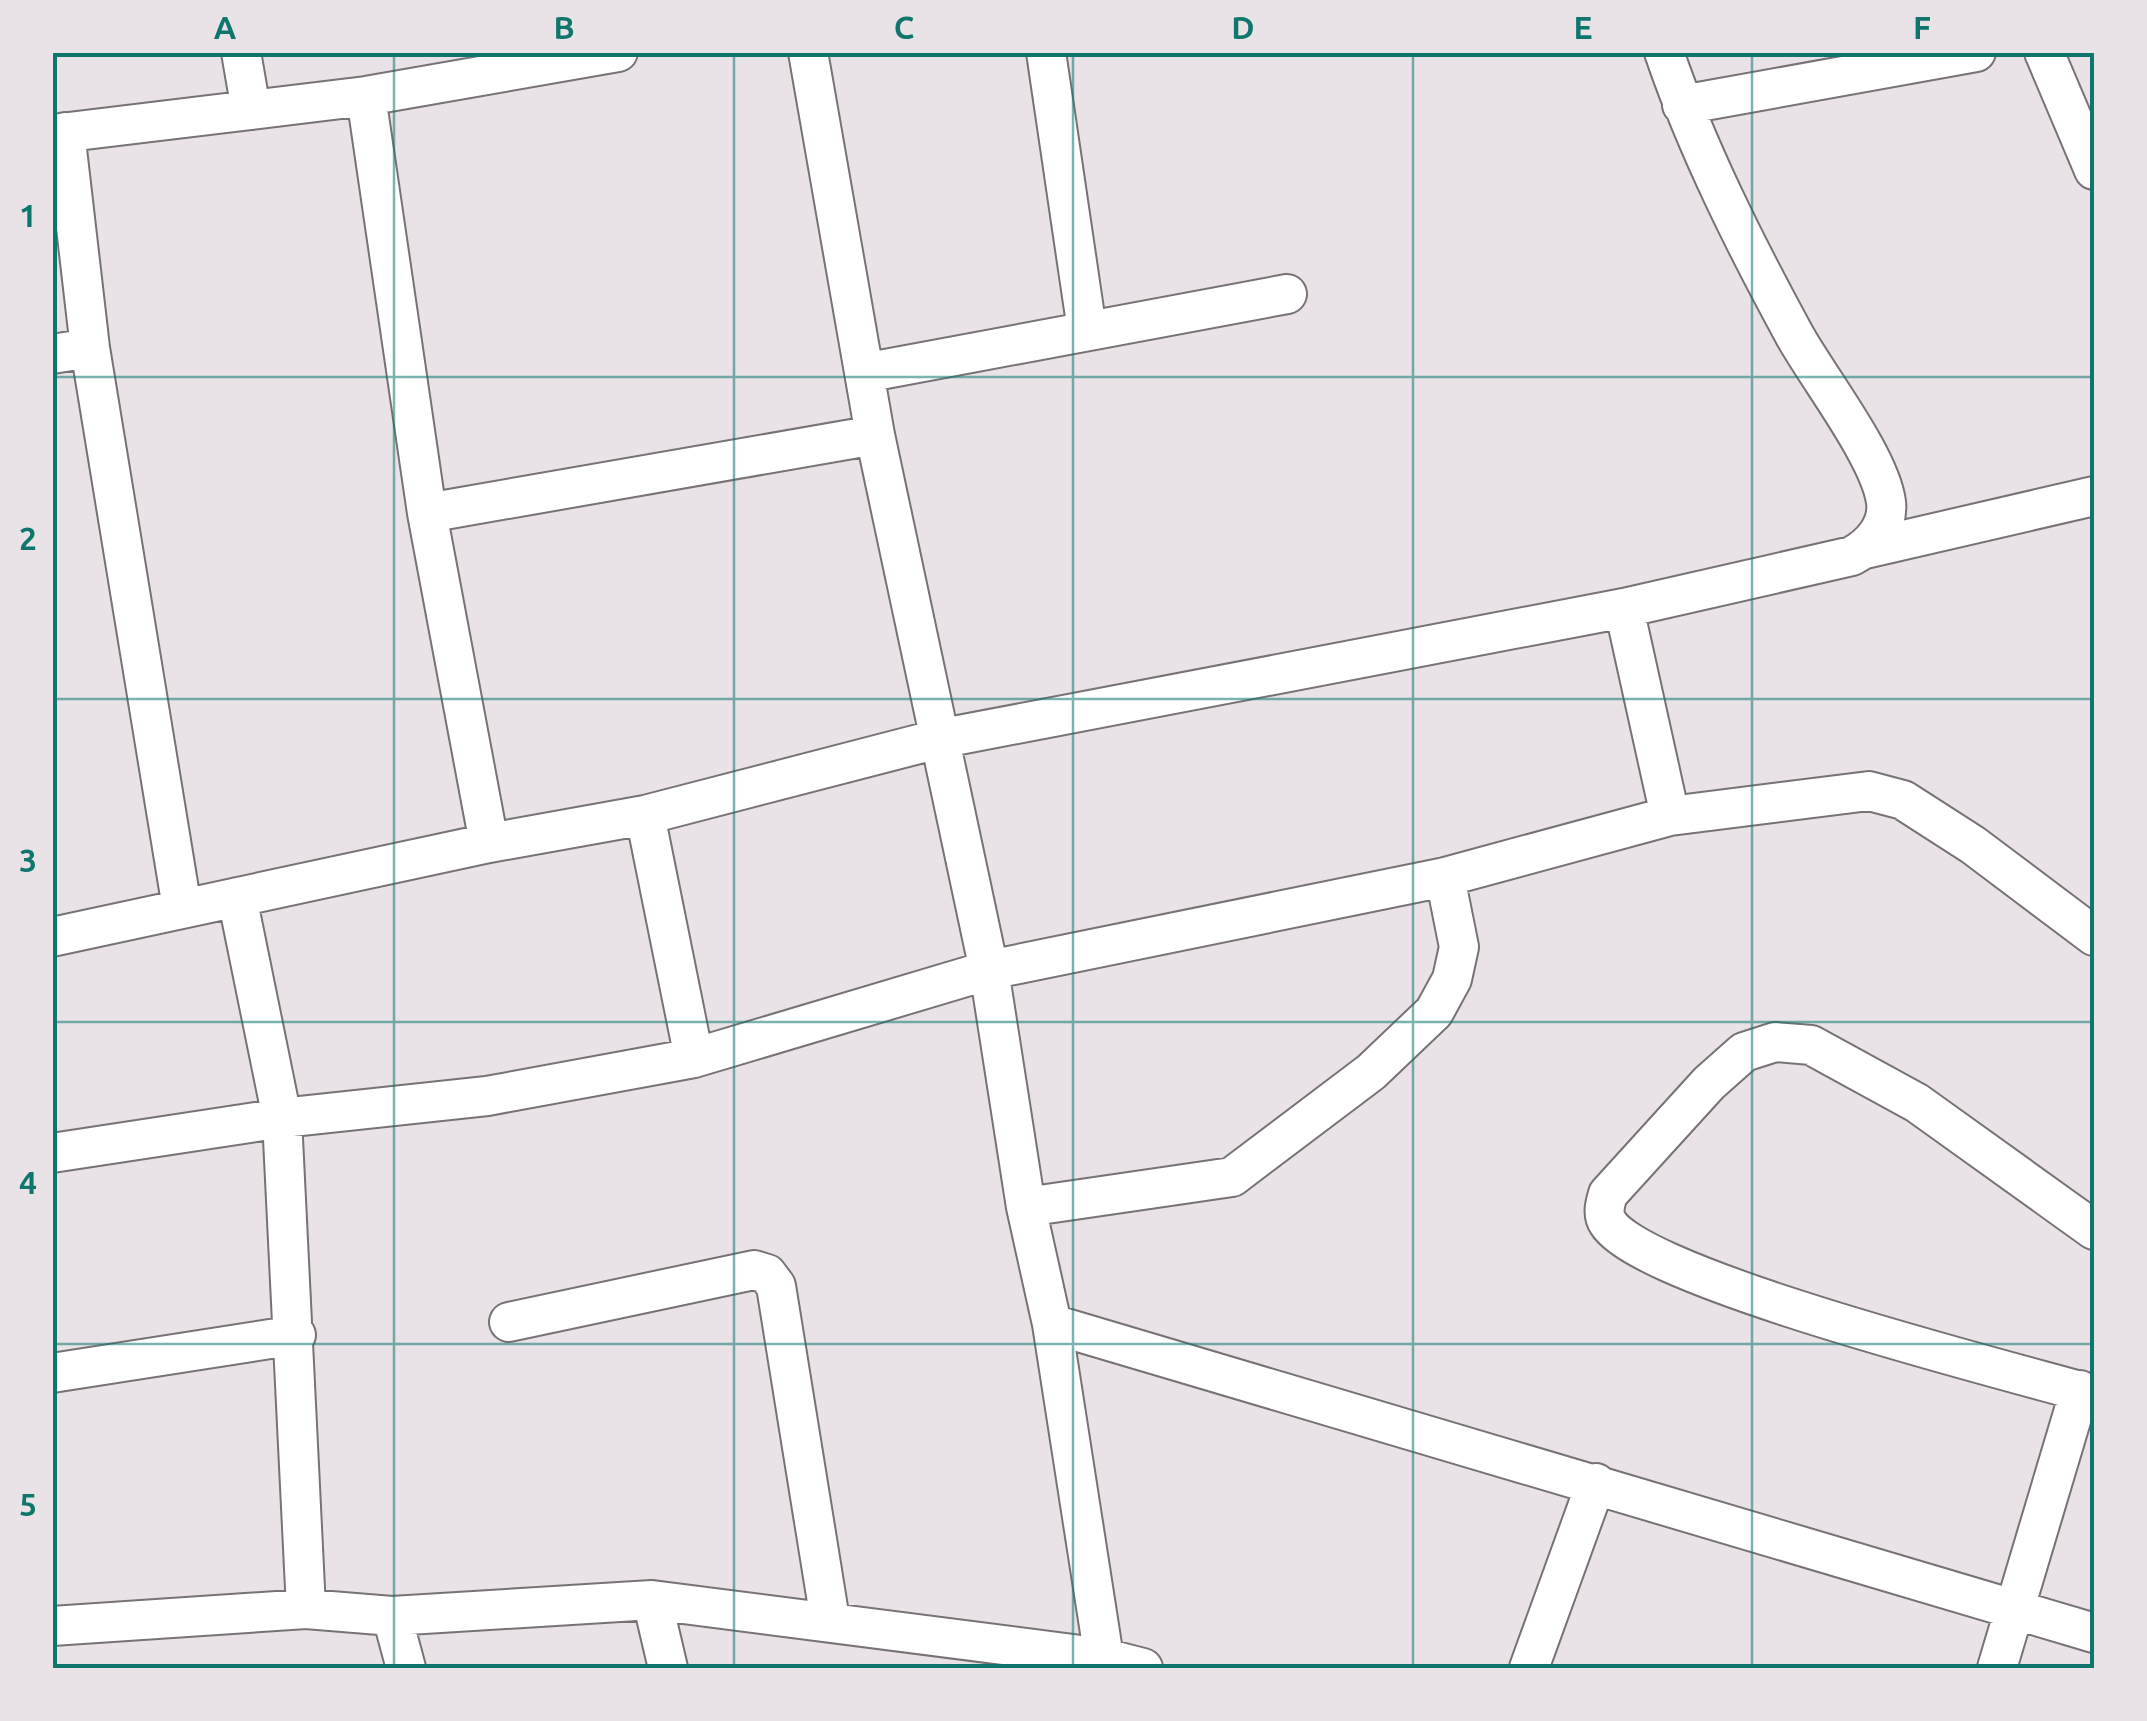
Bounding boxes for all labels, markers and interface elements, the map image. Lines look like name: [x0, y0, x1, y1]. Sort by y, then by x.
text: A: [214, 9, 237, 45]
text: B: [553, 9, 575, 45]
text: C: [894, 9, 914, 45]
text: D: [1231, 9, 1255, 45]
text: E: [1573, 9, 1593, 45]
text: F: [1913, 9, 1931, 45]
text: 1: [19, 197, 37, 233]
text: 2: [19, 520, 37, 556]
text: 3: [19, 842, 37, 878]
text: 4: [19, 1164, 37, 1200]
text: 5: [19, 1486, 37, 1522]

